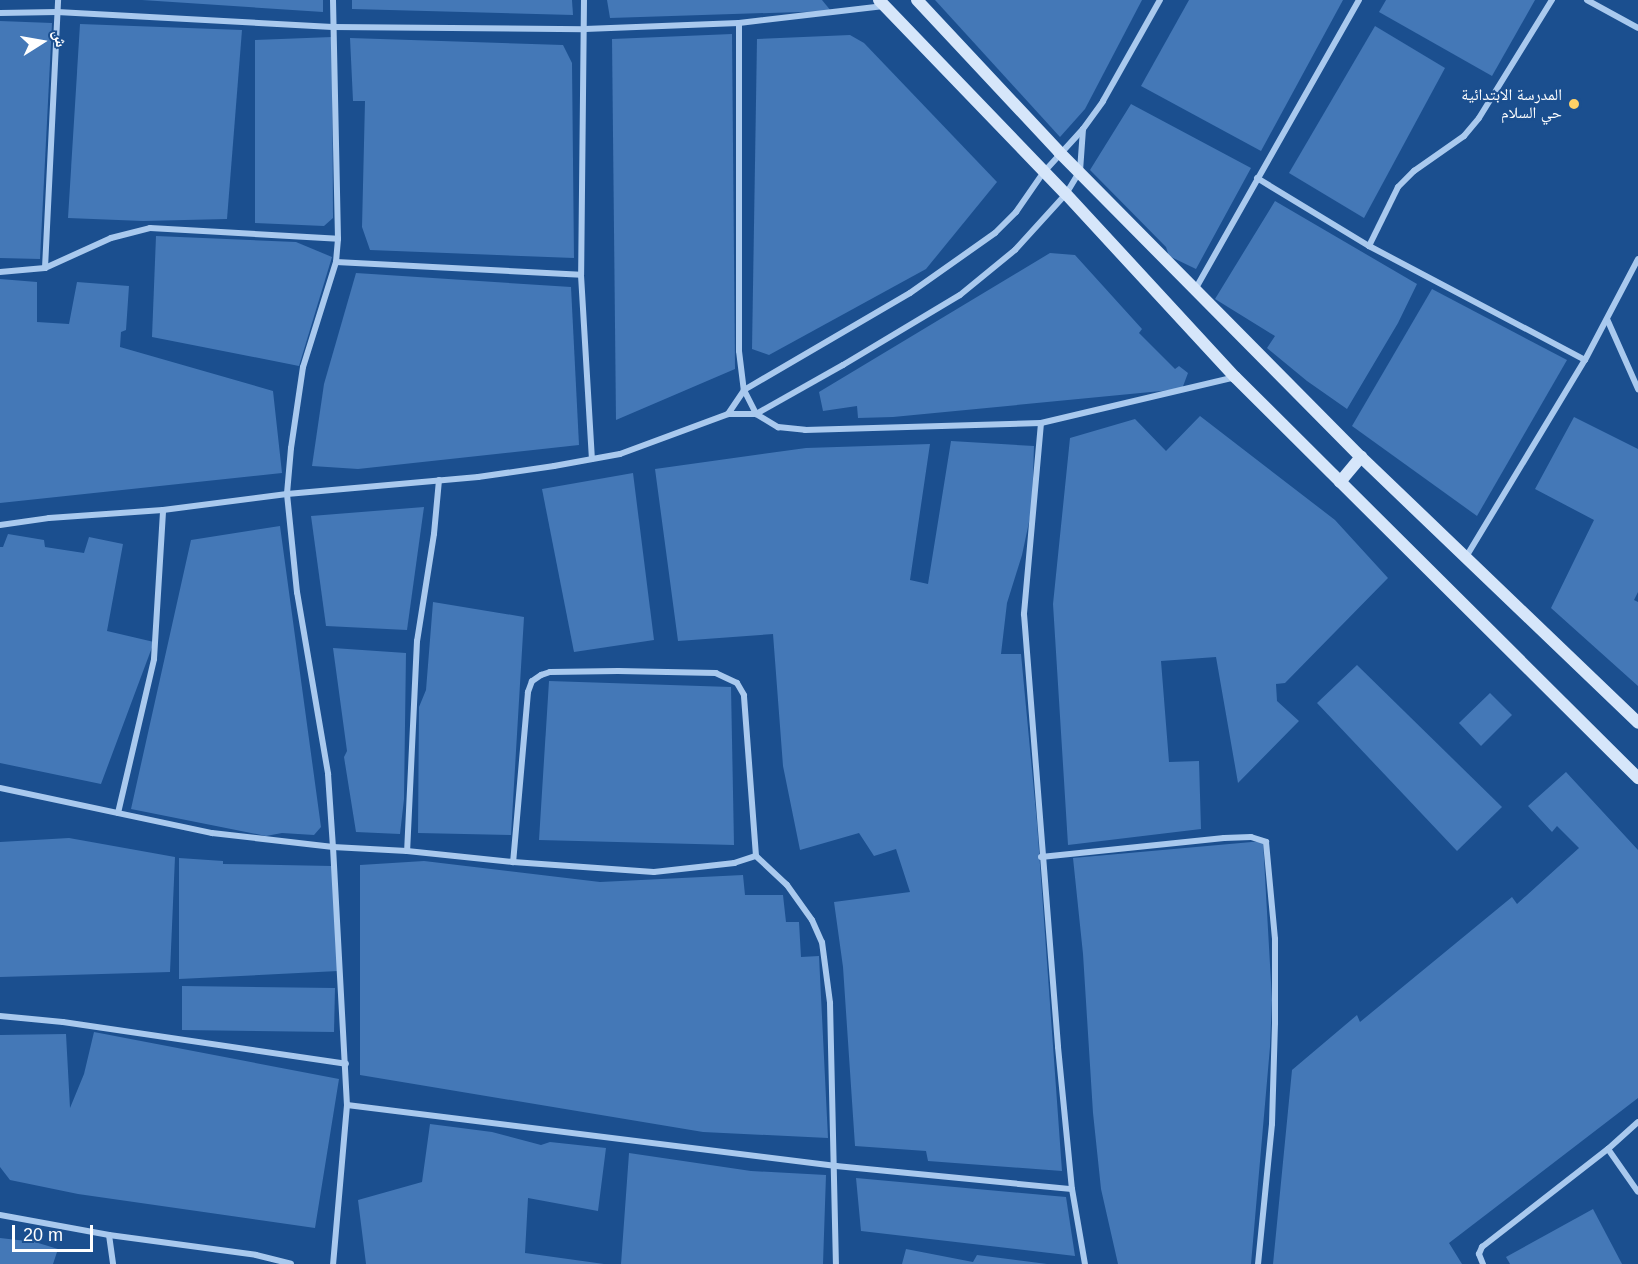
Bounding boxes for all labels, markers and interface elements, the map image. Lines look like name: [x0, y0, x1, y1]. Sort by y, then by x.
north arrow: [12, 12, 72, 72]
text: ش: [50, 29, 70, 48]
place label: المدرسة الابتدائية حي السلام: [1461, 85, 1562, 123]
marker: المدرسة الابتدائية حي السلام: [1567, 97, 1581, 111]
scale bar: [15, 1213, 96, 1251]
text: 20 m: [23, 1225, 63, 1245]

